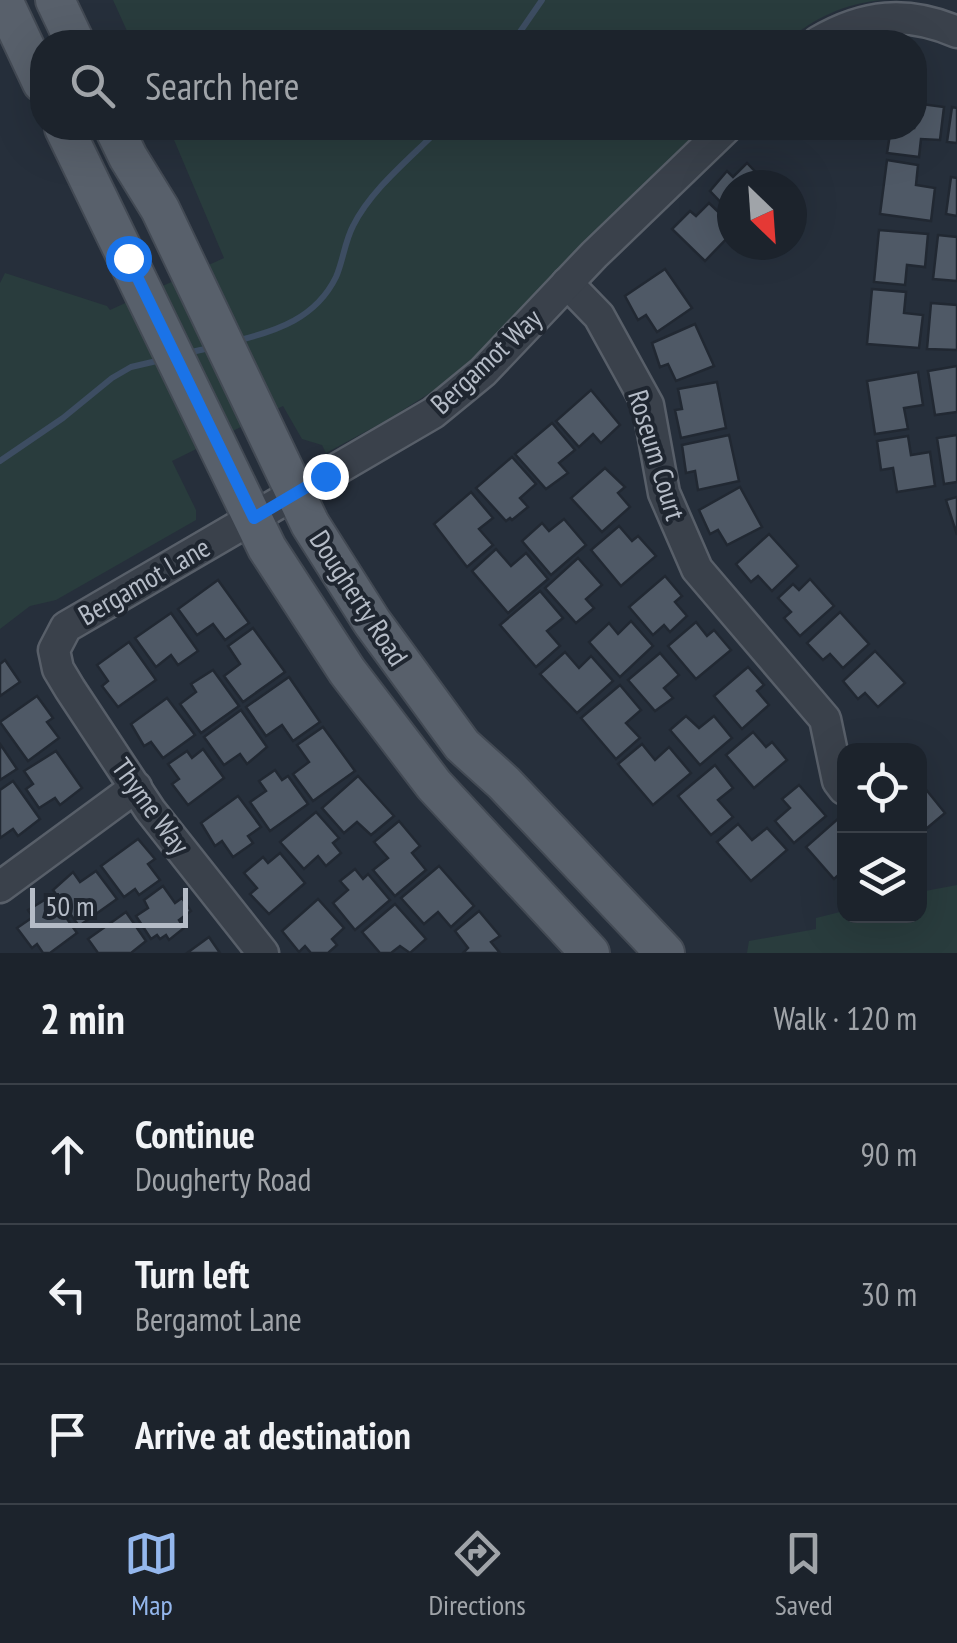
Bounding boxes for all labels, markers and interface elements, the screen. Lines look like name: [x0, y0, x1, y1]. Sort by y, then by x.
search box: [30, 30, 927, 140]
icon: search: [65, 58, 120, 113]
text: Search here: [145, 61, 299, 110]
north arrow: [717, 170, 807, 260]
route start: [106, 236, 152, 282]
street label: Bergamot Way: [422, 299, 549, 422]
street label: Roseum Court: [620, 385, 695, 525]
route end: [303, 454, 349, 500]
street label: Dougherty Road: [302, 523, 417, 672]
street label: Bergamot Lane: [71, 528, 216, 633]
map controls: [837, 743, 927, 923]
button: locate: [837, 743, 927, 833]
street label: Thyme Way: [104, 750, 199, 862]
button: layers: [837, 833, 927, 923]
scale bar: [30, 883, 188, 928]
text: 50 m: [45, 887, 94, 924]
text: 2 min: [40, 991, 125, 1046]
text: Walk · 120 m: [773, 997, 917, 1039]
text: Continue: [135, 1109, 255, 1158]
icon: ahead: [40, 1127, 95, 1182]
text: 90 m: [861, 1133, 917, 1175]
text: Dougherty Road: [135, 1158, 311, 1200]
text: Turn left: [135, 1249, 249, 1298]
icon: left: [40, 1267, 95, 1322]
text: 30 m: [861, 1273, 917, 1315]
text: Bergamot Lane: [135, 1298, 302, 1340]
icon: arrive: [40, 1407, 95, 1462]
text: Arrive at destination: [135, 1410, 411, 1459]
tab: Map: [124, 1526, 179, 1623]
tab: Directions: [428, 1526, 526, 1623]
tab: Saved: [775, 1526, 833, 1623]

